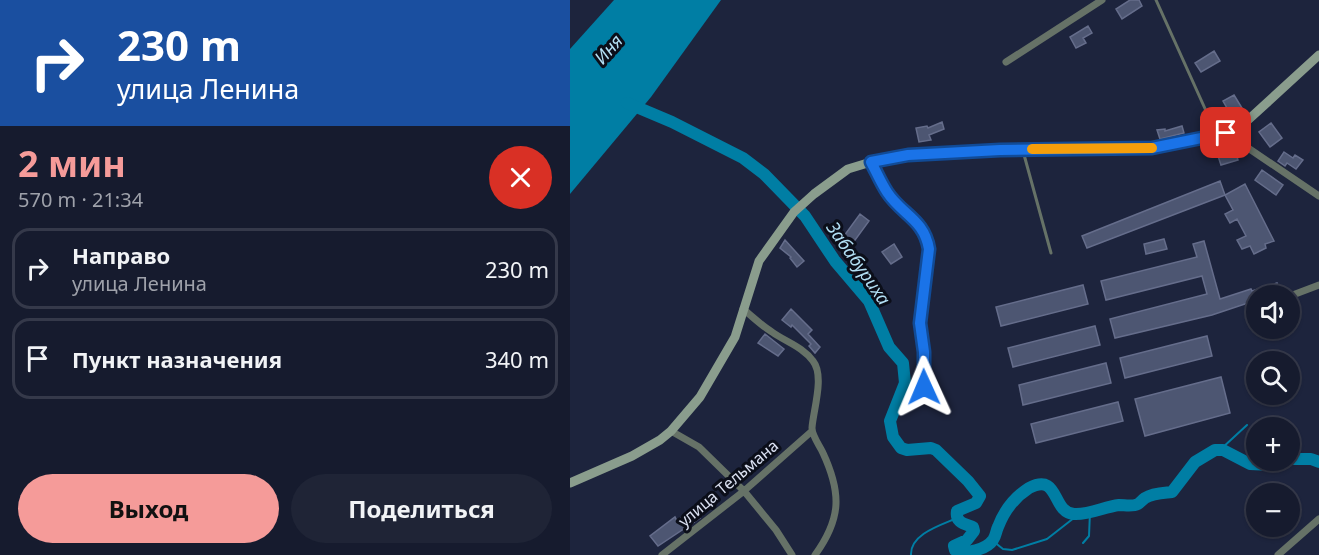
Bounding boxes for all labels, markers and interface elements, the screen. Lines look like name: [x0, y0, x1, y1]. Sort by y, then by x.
text: 230 m: [117, 16, 241, 73]
icon: right: [18, 24, 96, 102]
water label: Иня: [588, 29, 628, 69]
text: улица Ленина: [117, 70, 299, 107]
pin: [1200, 107, 1251, 158]
icon: arrive: [1209, 116, 1242, 149]
text: 2 мин: [18, 139, 126, 188]
button: close: [489, 146, 552, 209]
text: 570 m · 21:34: [18, 186, 143, 213]
water label: Забабуриха: [821, 216, 896, 309]
text: Направо: [72, 240, 170, 270]
icon: right: [21, 252, 54, 285]
text: 230 m: [485, 254, 549, 284]
text: улица Ленина: [72, 270, 207, 297]
map controls: [1246, 285, 1300, 537]
button: sound: [1246, 285, 1300, 339]
icon: arrive: [21, 342, 54, 375]
text: Пункт назначения: [72, 344, 282, 374]
text: 340 m: [485, 344, 549, 374]
button: search: [1246, 351, 1300, 405]
position arrow: [892, 355, 956, 419]
button: +: [1246, 417, 1300, 471]
street label: улица Тельмана: [673, 435, 783, 531]
button: Выход: [18, 474, 279, 543]
button: Поделиться: [291, 474, 552, 543]
button: −: [1246, 483, 1300, 537]

